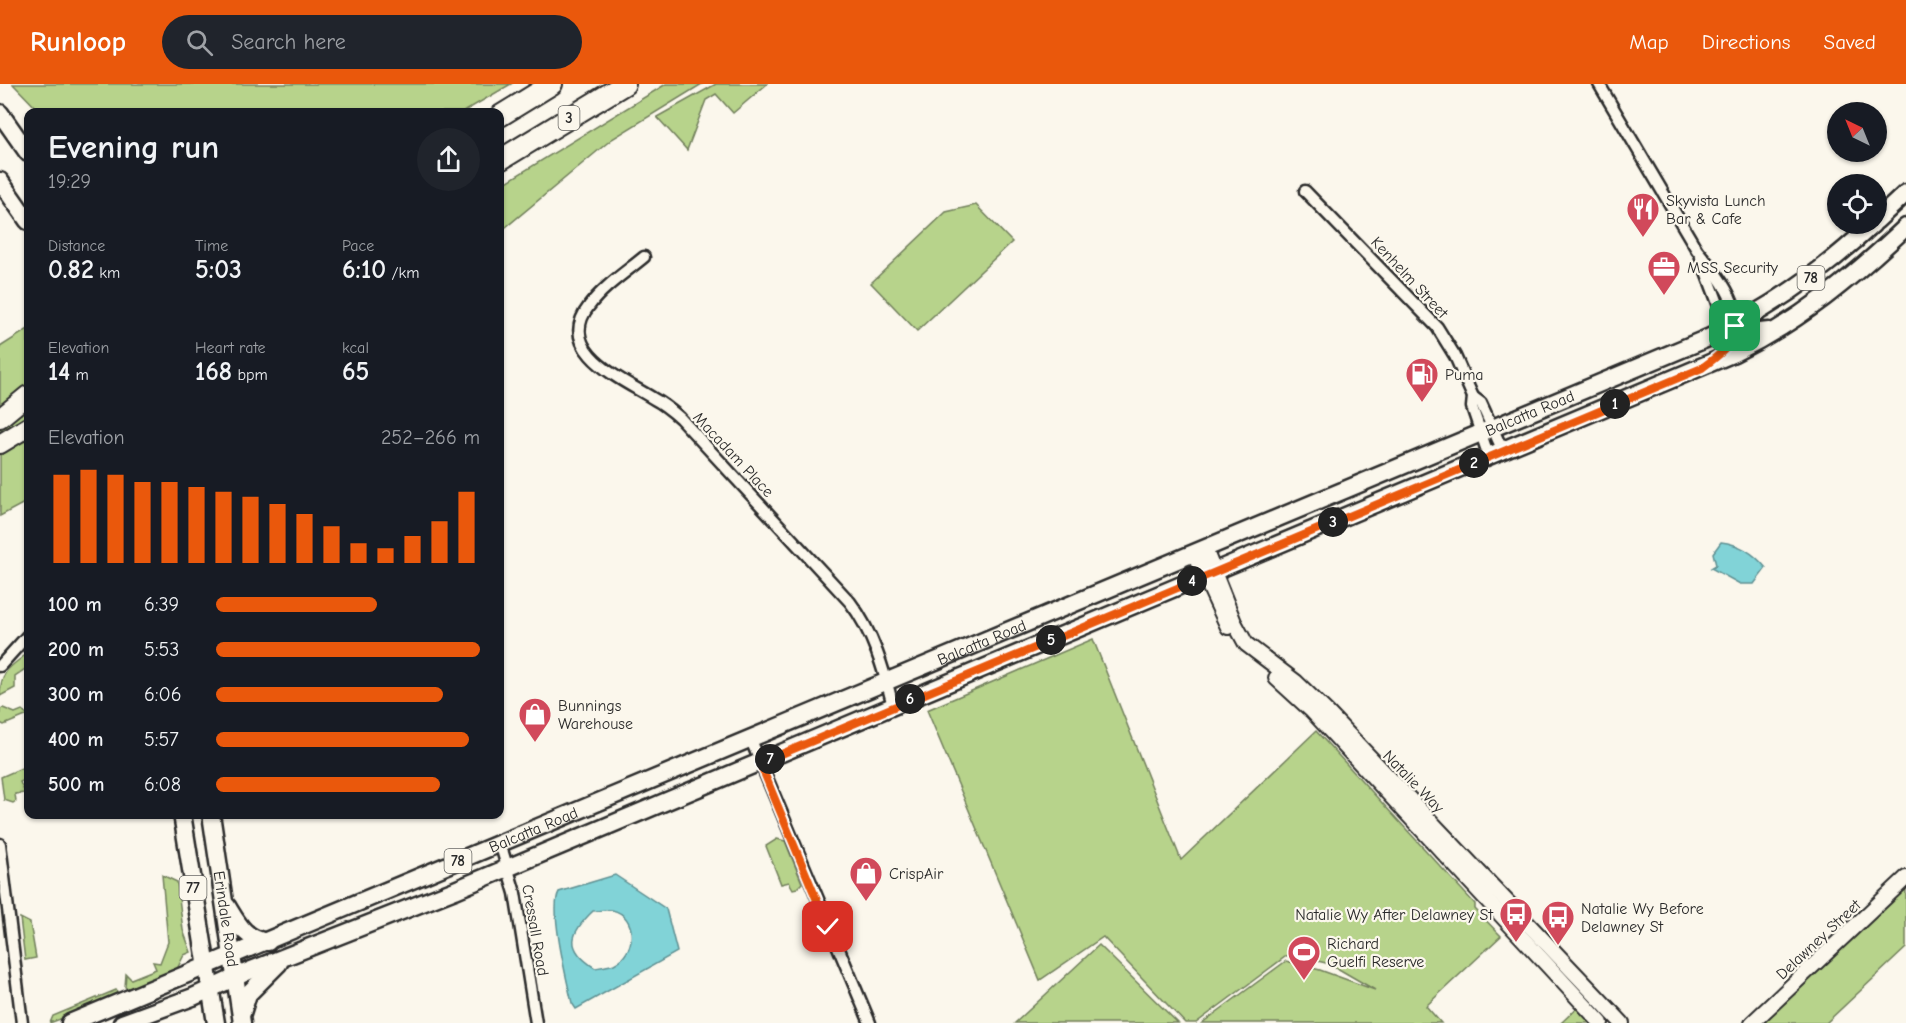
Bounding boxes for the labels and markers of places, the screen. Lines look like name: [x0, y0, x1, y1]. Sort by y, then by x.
restaurant icon: Skyvista Lunch Bar & Cafe: [1625, 191, 1661, 238]
place label: Skyvista Lunch Bar & Cafe: [1666, 192, 1766, 228]
office icon: MSS Security: [1646, 249, 1682, 296]
place label: MSS Security: [1687, 259, 1779, 277]
pin: [1709, 300, 1760, 351]
fuel station icon: Puma: [1404, 356, 1440, 403]
place label: Puma: [1445, 366, 1484, 384]
pin: 1: [1600, 389, 1630, 419]
pin: 2: [1459, 448, 1489, 478]
pin: 3: [1318, 507, 1348, 537]
pin: 4: [1177, 566, 1207, 596]
pin: 5: [1036, 625, 1066, 655]
pin: 6: [895, 684, 925, 714]
shop icon: Bunnings Warehouse: [517, 696, 553, 743]
place label: Bunnings Warehouse: [558, 697, 633, 733]
pin: 7: [755, 744, 785, 774]
shop icon: CrispAir: [848, 855, 884, 902]
place label: CrispAir: [889, 865, 944, 883]
bus stop icon: Natalie Wy After Delawney St: [1498, 896, 1534, 943]
bus stop icon: Natalie Wy Before Delawney St: [1540, 899, 1576, 946]
place label: Natalie Wy Before Delawney St: [1581, 900, 1704, 936]
pin: [802, 901, 853, 952]
place label: Natalie Wy After Delawney St: [1295, 906, 1493, 924]
sports icon: Richard Guelfi Reserve: [1286, 934, 1322, 981]
place label: Richard Guelfi Reserve: [1327, 935, 1424, 971]

